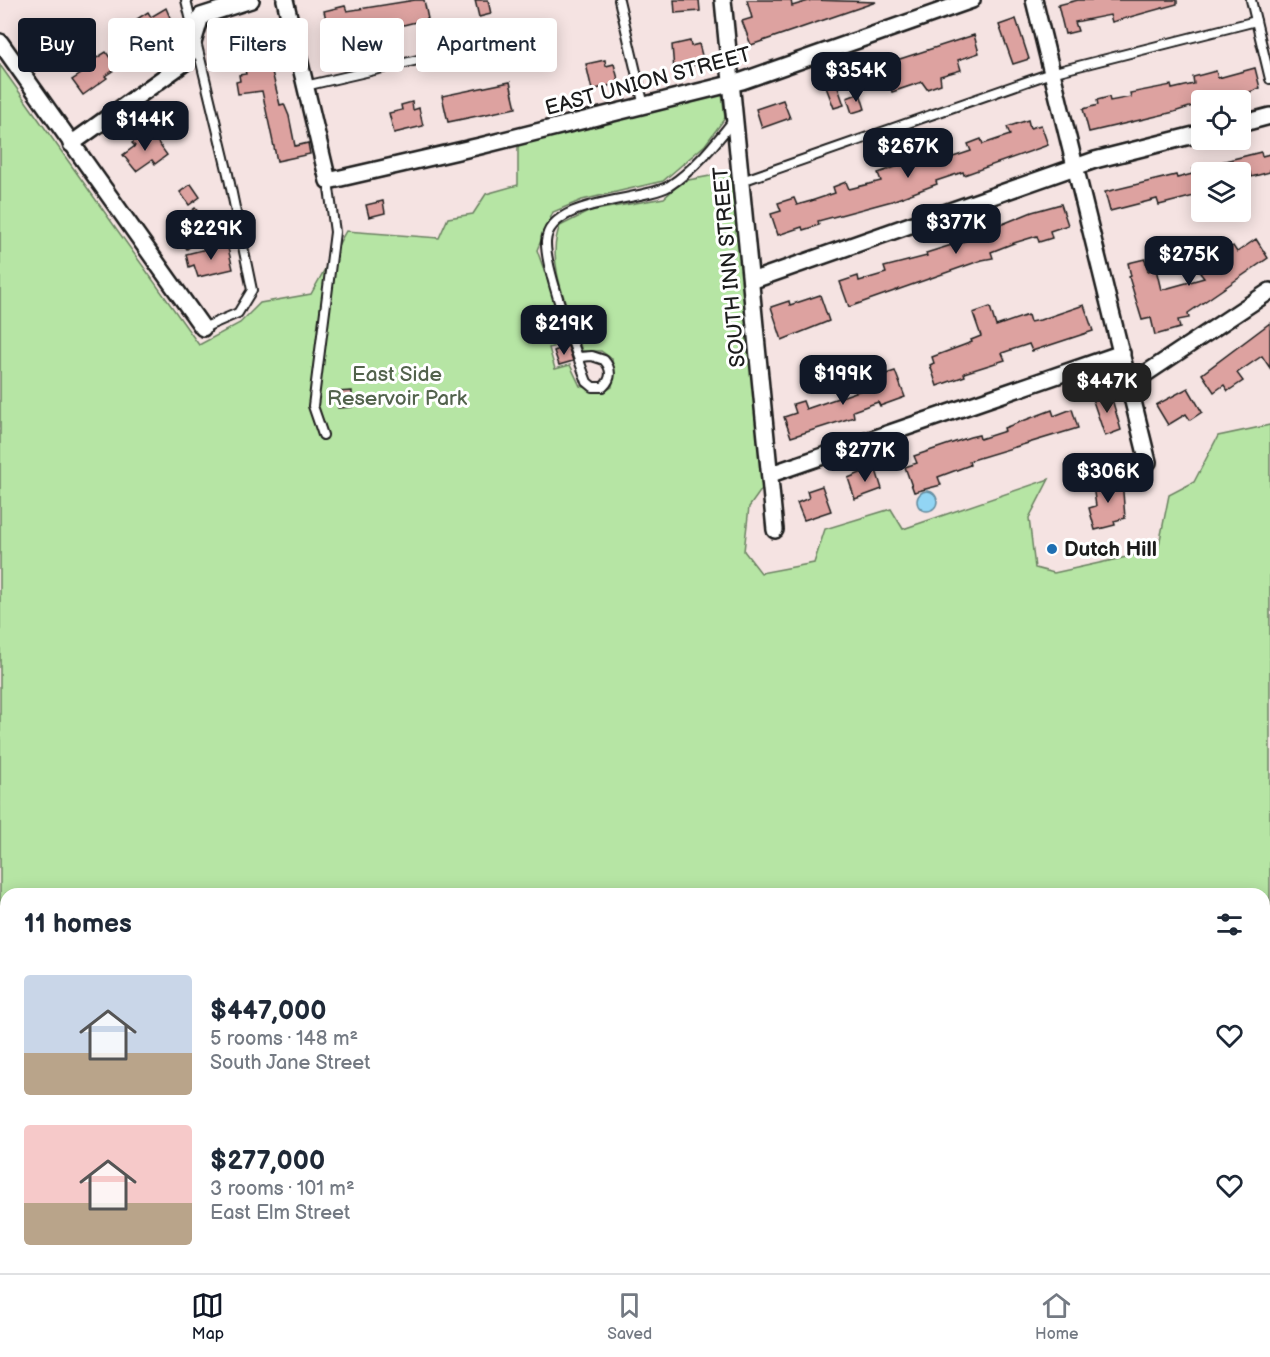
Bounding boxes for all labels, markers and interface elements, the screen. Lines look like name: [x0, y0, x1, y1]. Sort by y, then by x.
chip: Buy: [18, 18, 96, 72]
chip: Rent: [108, 18, 195, 72]
chip: Filters: [207, 18, 308, 72]
chip: New: [320, 18, 404, 72]
chip: Apartment: [416, 18, 557, 72]
street label: EAST UNION STREET: [542, 42, 754, 121]
pin: $354K: [814, 52, 898, 103]
text: $354K: [825, 59, 887, 83]
map controls: [1191, 90, 1251, 222]
button: locate: [1191, 90, 1251, 150]
pin: $144K: [103, 101, 187, 152]
text: $144K: [116, 108, 174, 132]
pin: $267K: [866, 128, 950, 179]
text: $267K: [877, 135, 939, 159]
button: layers: [1191, 162, 1251, 222]
street label: SOUTH INN STREET: [708, 165, 751, 368]
pin: $377K: [914, 204, 998, 255]
pin: $229K: [169, 210, 253, 261]
text: $377K: [926, 211, 986, 235]
text: $229K: [180, 217, 242, 241]
pin: $275K: [1147, 236, 1231, 287]
text: $275K: [1159, 243, 1219, 267]
pin: $219K: [522, 305, 606, 356]
text: $219K: [535, 312, 593, 336]
pin: $199K: [801, 355, 885, 406]
park label: East Side Reservoir Park: [327, 362, 468, 411]
text: $199K: [814, 362, 872, 386]
pin: $447K: [1065, 363, 1149, 414]
text: $447K: [1076, 370, 1138, 394]
pin: $277K: [823, 432, 907, 483]
text: $277K: [835, 439, 895, 463]
pin: $306K: [1066, 453, 1150, 504]
text: $306K: [1076, 460, 1140, 484]
place label: Dutch Hill: [1064, 537, 1157, 562]
marker: Dutch Hill: [1045, 542, 1059, 556]
icon: filters: [1213, 908, 1246, 941]
text: 11 homes: [24, 909, 132, 940]
text: $447,000: [210, 996, 326, 1027]
icon: home: [72, 999, 144, 1071]
icon: heart: [1213, 1019, 1246, 1052]
text: 5 rooms · 148 m²: [210, 1027, 358, 1051]
text: South Jane Street: [210, 1051, 370, 1075]
text: $277,000: [210, 1146, 325, 1177]
icon: home: [72, 1149, 144, 1221]
icon: heart: [1213, 1169, 1246, 1202]
text: 3 rooms · 101 m²: [210, 1177, 355, 1201]
text: East Elm Street: [210, 1201, 350, 1225]
tab: Map: [191, 1289, 224, 1344]
tab: Saved: [607, 1289, 652, 1344]
tab: Home: [1035, 1289, 1079, 1344]

